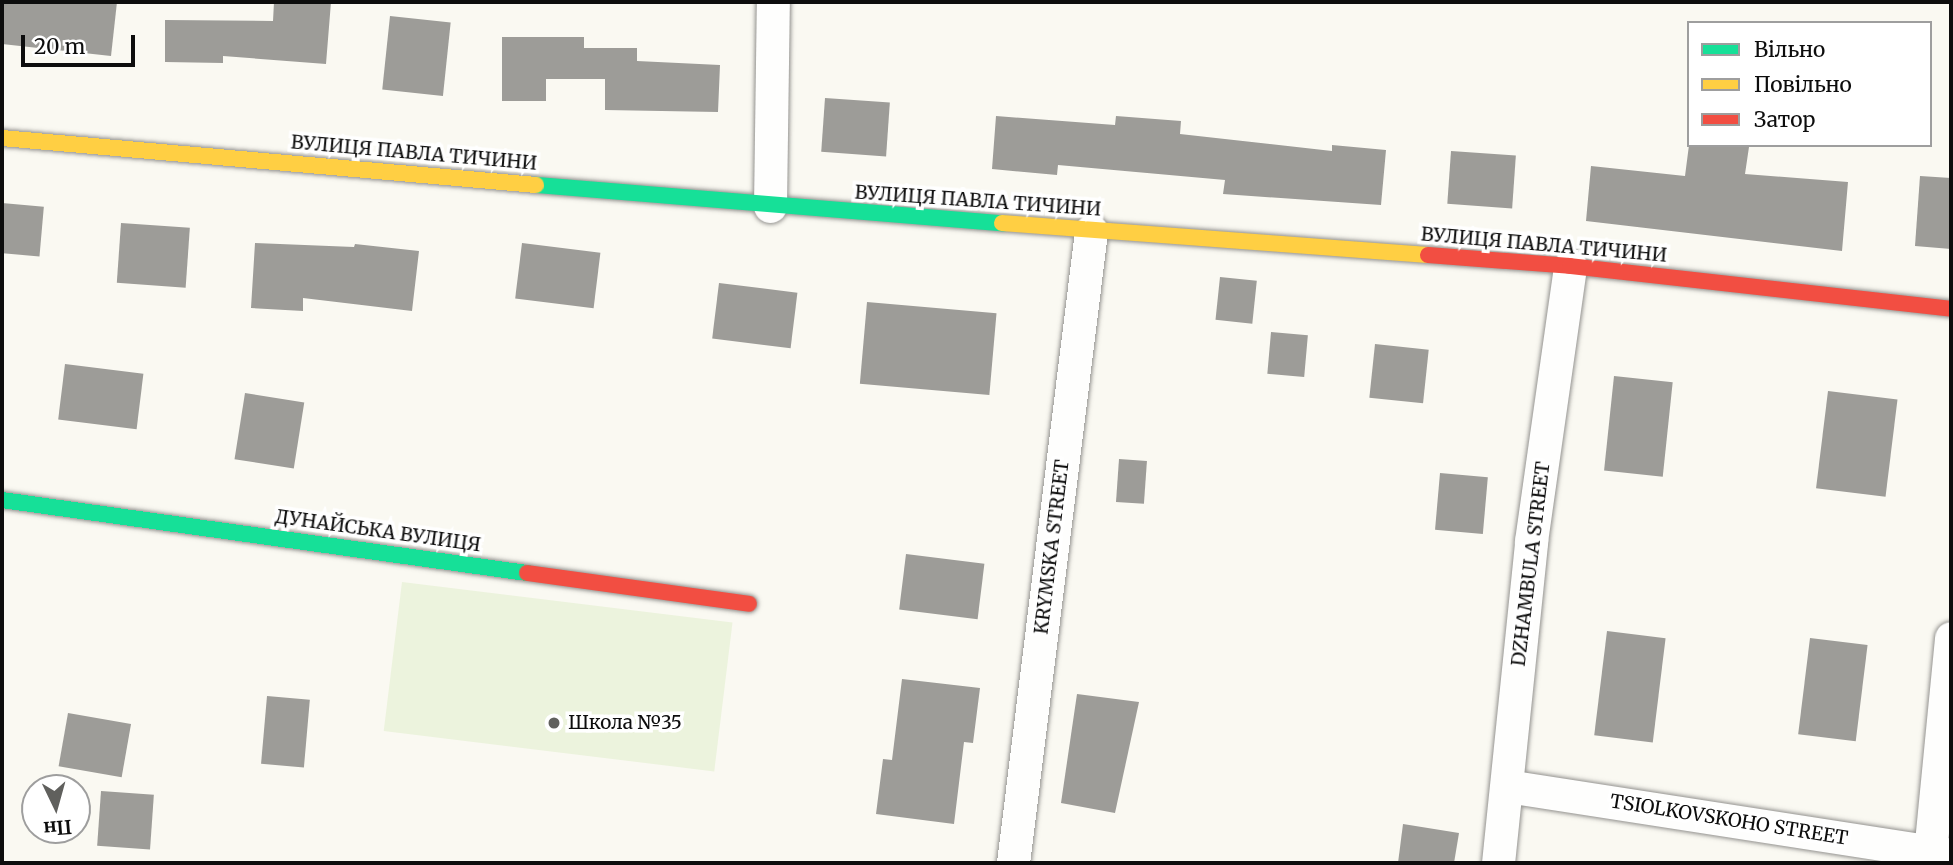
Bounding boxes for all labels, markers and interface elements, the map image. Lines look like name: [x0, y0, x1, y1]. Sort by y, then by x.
scale bar: [24, 21, 138, 65]
legend: [1687, 21, 1932, 147]
text: 20 m: [34, 33, 85, 60]
text: Вільно: [1754, 36, 1825, 63]
text: Повільно: [1754, 71, 1852, 98]
text: Затор: [1754, 106, 1815, 133]
street label: ВУЛИЦЯ ПАВЛА ТИЧИНИ: [290, 131, 538, 175]
street label: ВУЛИЦЯ ПАВЛА ТИЧИНИ: [854, 181, 1102, 221]
street label: ВУЛИЦЯ ПАВЛА ТИЧИНИ: [1420, 223, 1668, 267]
street label: KRYMSKA STREET: [1030, 458, 1074, 636]
street label: DZHAMBULA STREET: [1507, 460, 1555, 668]
street label: ДУНАЙСЬКА ВУЛИЦЯ: [274, 505, 482, 557]
place label: Школа №35: [568, 712, 682, 734]
marker: Школа №35: [546, 715, 562, 731]
north arrow: [21, 774, 91, 844]
street label: TSIOLKOVSKOHO STREET: [1608, 790, 1850, 850]
text: Пн: [42, 815, 73, 841]

